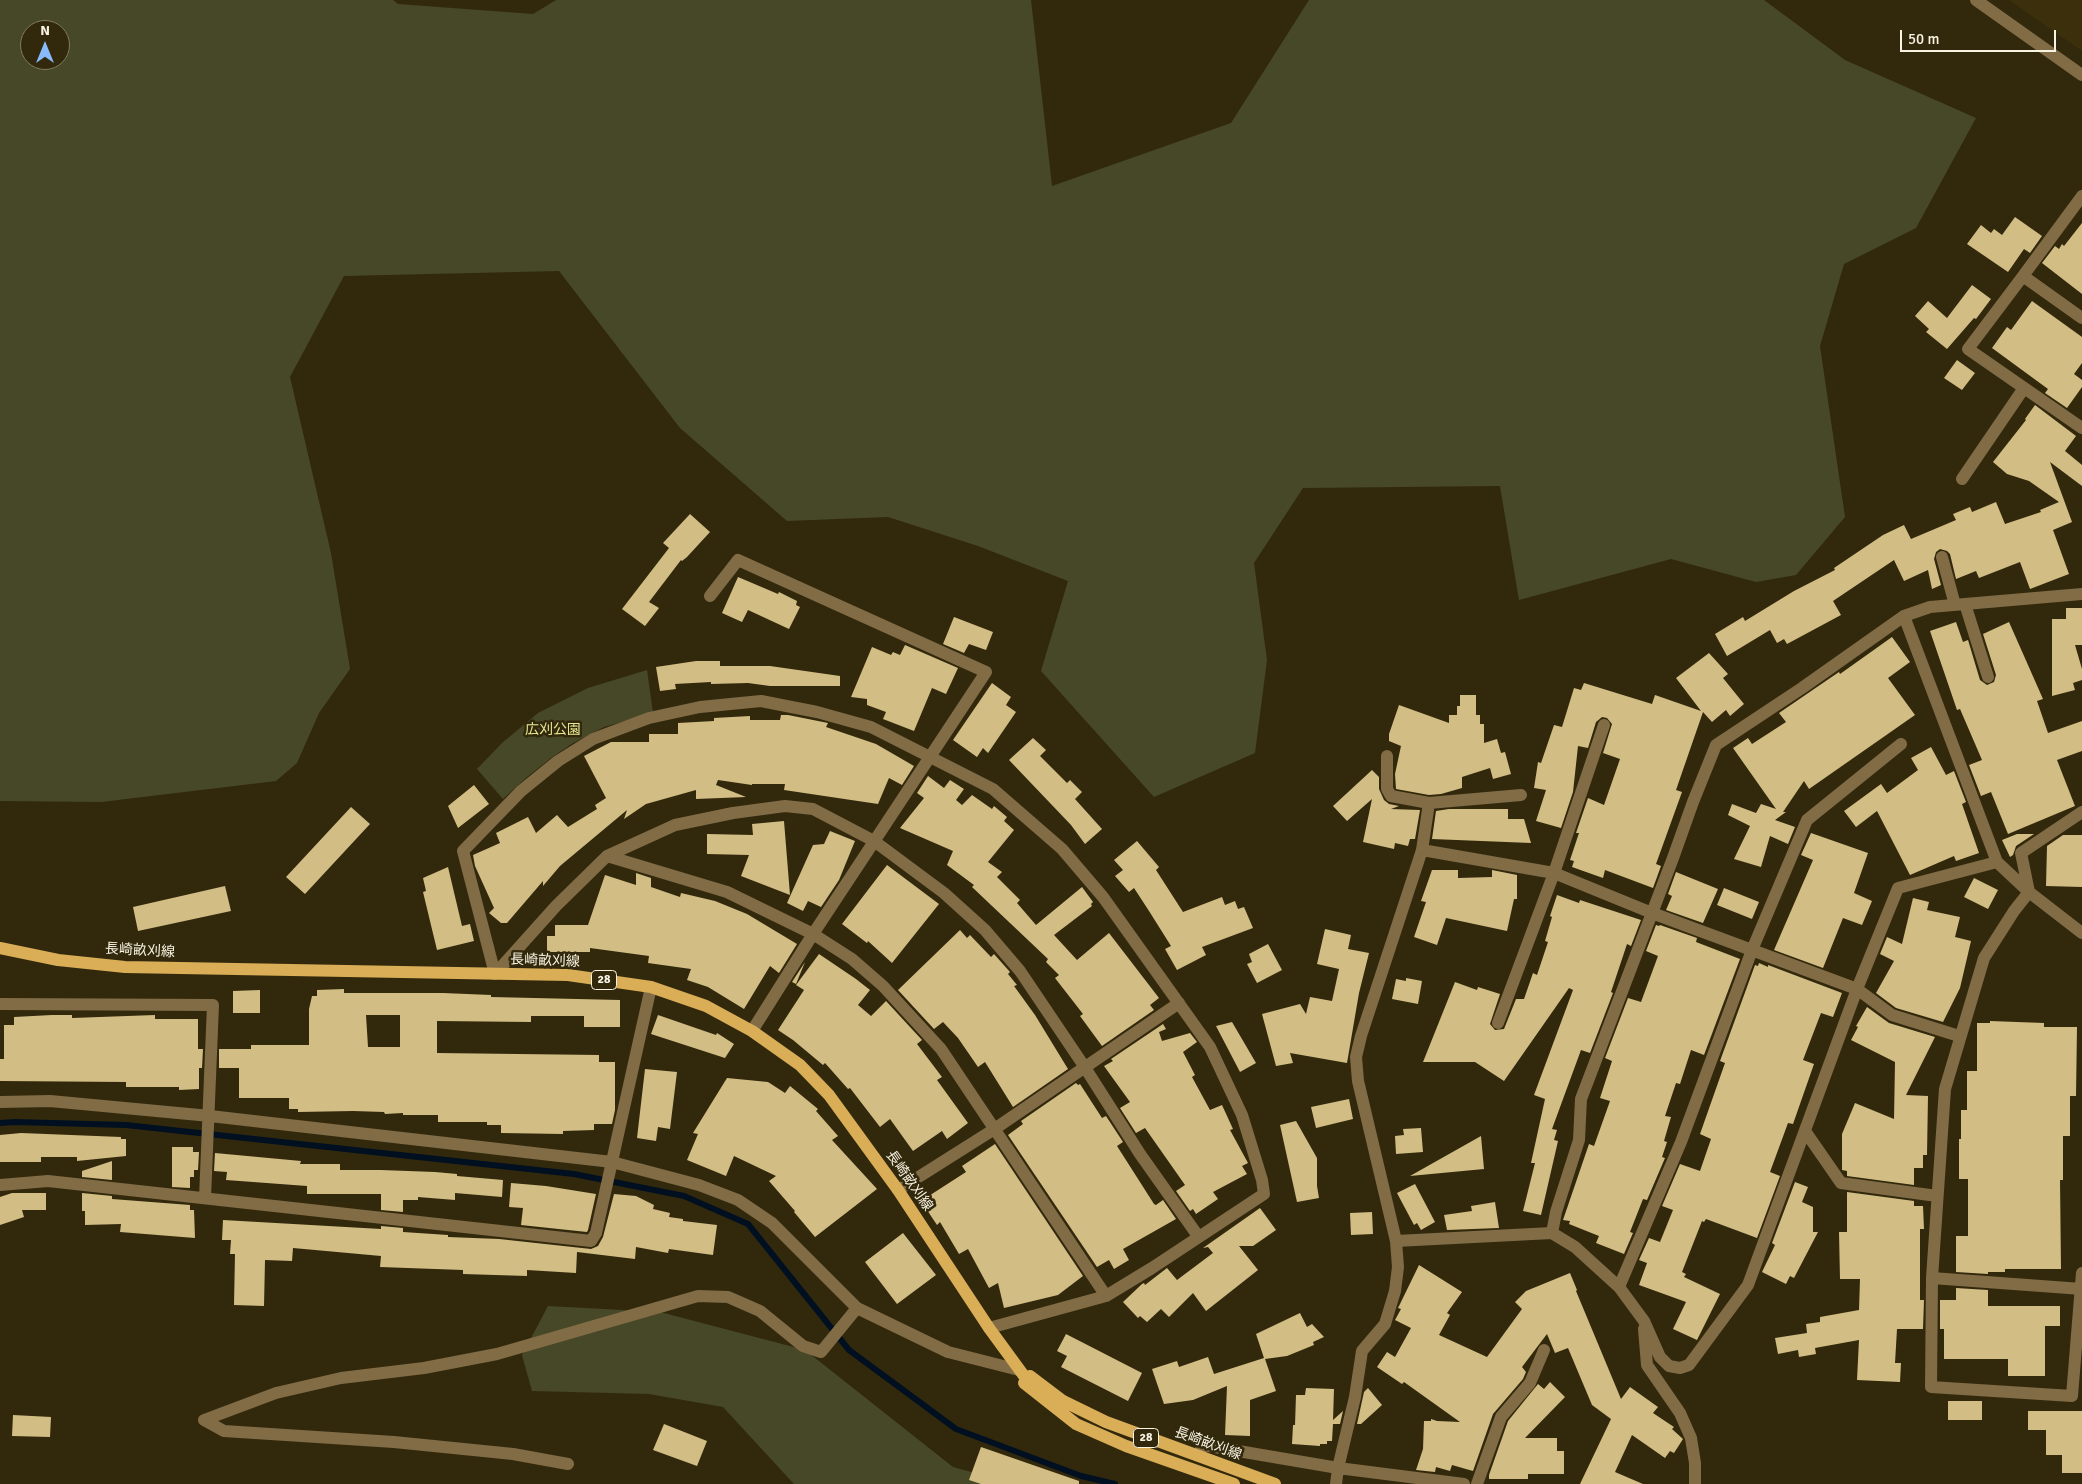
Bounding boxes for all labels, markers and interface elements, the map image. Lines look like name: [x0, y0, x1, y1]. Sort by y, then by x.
north arrow: [20, 20, 70, 70]
scale bar: [1902, 20, 2058, 52]
text: N: [40, 22, 50, 39]
text: 50 m: [1908, 30, 1939, 48]
park label: 広刈公園: [525, 722, 581, 738]
street label: 長崎畝刈線: [105, 941, 175, 961]
street label: 長崎畝刈線: [510, 951, 580, 971]
road number: 28: [592, 970, 616, 990]
street label: 長崎畝刈線: [882, 1148, 936, 1214]
street label: 長崎畝刈線: [1172, 1424, 1244, 1464]
road number: 28: [1134, 1429, 1158, 1448]

